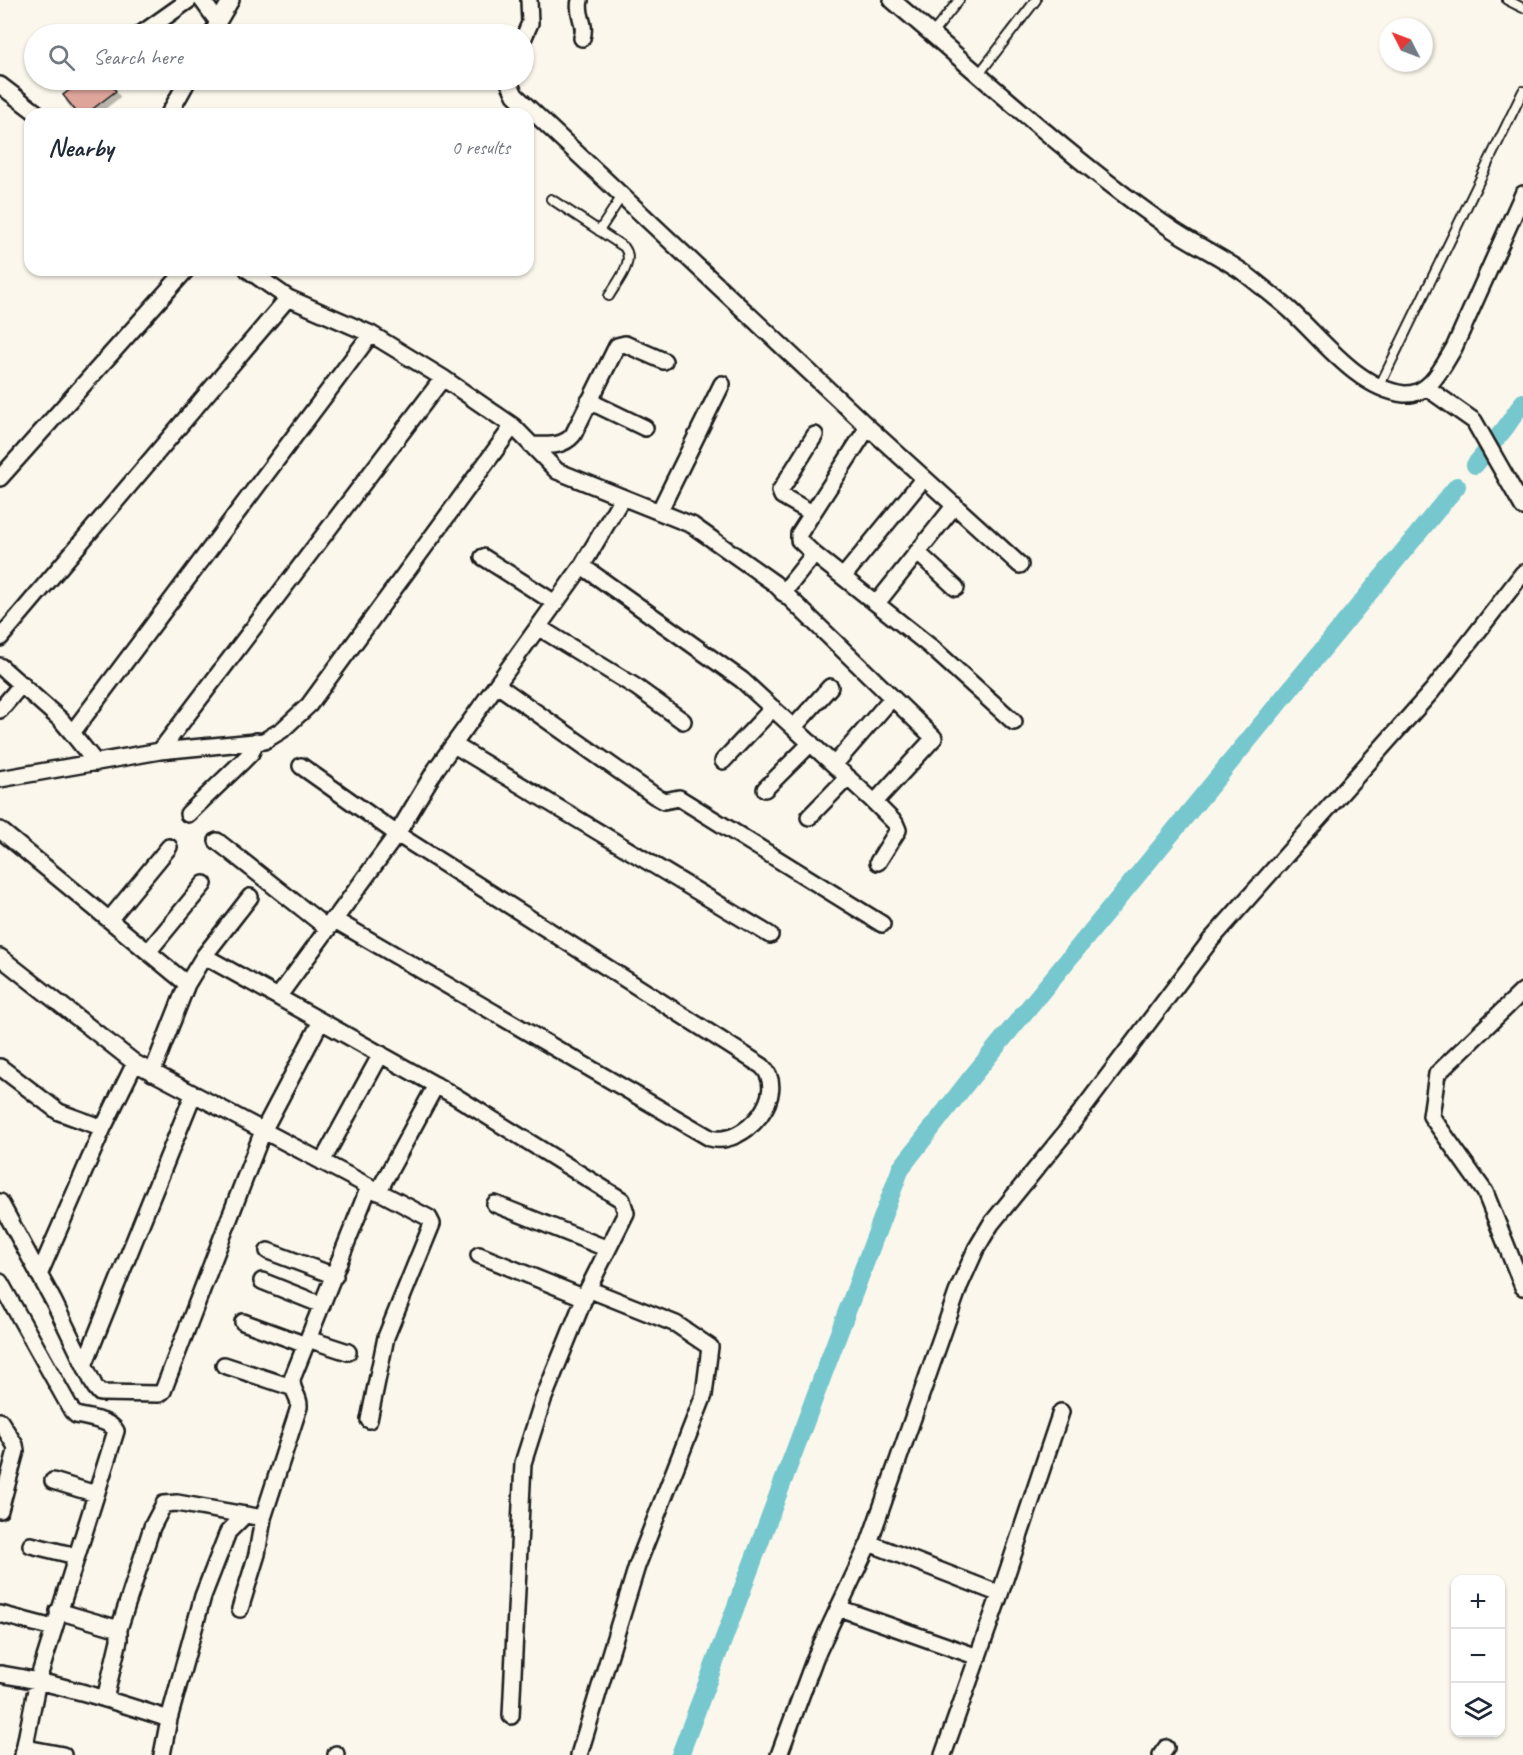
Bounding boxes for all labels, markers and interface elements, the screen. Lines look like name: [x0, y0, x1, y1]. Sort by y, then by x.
north arrow: [1379, 18, 1433, 72]
search box: [24, 24, 534, 90]
icon: search: [45, 41, 78, 74]
text: Search here: [93, 43, 183, 71]
text: Nearby: [48, 131, 113, 164]
text: 0 results: [451, 135, 510, 160]
map controls: [1451, 1575, 1505, 1737]
button: +: [1451, 1575, 1505, 1629]
button: −: [1451, 1629, 1505, 1683]
button: layers: [1451, 1683, 1505, 1737]

